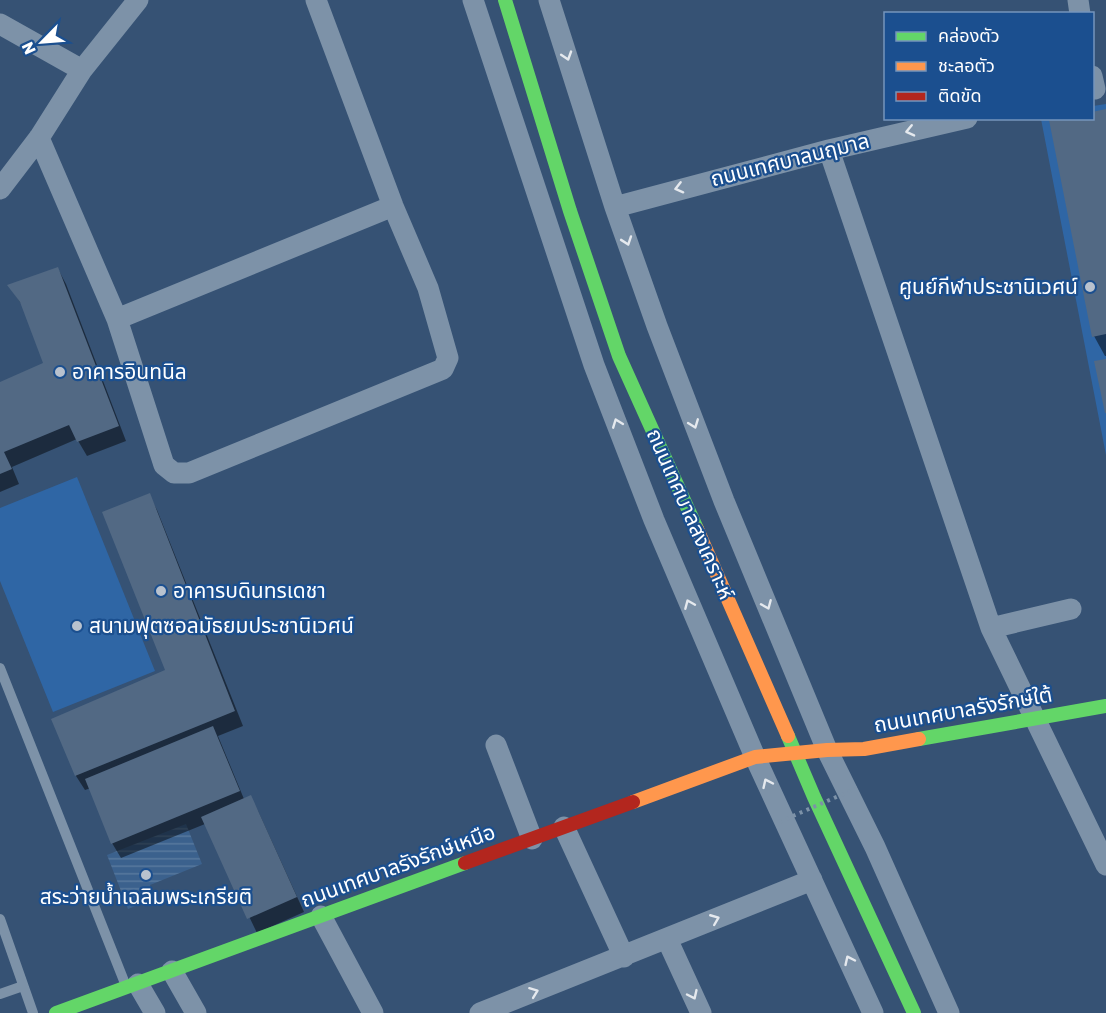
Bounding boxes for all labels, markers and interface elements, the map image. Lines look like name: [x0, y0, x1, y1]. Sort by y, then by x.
north arrow: [12, 12, 72, 72]
legend: [884, 12, 1094, 120]
text: คล่องตัว: [938, 25, 1000, 47]
text: N: [18, 39, 40, 57]
one-way arrow: [560, 50, 572, 60]
text: ชะลอตัว: [938, 55, 995, 77]
text: ติดขัด: [938, 85, 981, 107]
one-way arrow: [905, 124, 915, 137]
street label: ถนนเทศบาลนฤมาล: [708, 128, 872, 191]
one-way arrow: [675, 181, 685, 194]
one-way arrow: [619, 235, 632, 246]
place label: ศูนย์กีฬาประชานิเวศน์: [899, 274, 1078, 300]
marker: ศูนย์กีฬาประชานิเวศน์: [1083, 280, 1097, 294]
place label: อาคารอินทนิล: [72, 359, 187, 384]
marker: อาคารอินทนิล: [53, 365, 67, 379]
one-way arrow: [611, 418, 624, 429]
one-way arrow: [687, 418, 699, 429]
street label: ถนนเทศบาลสงเคราะห์: [642, 425, 740, 603]
place label: อาคารบดินทรเดชา: [173, 578, 326, 603]
marker: อาคารบดินทรเดชา: [154, 584, 168, 598]
one-way arrow: [685, 599, 697, 610]
one-way arrow: [760, 599, 772, 610]
place label: สนามฟุตซอลมัธยมประชานิเวศน์: [89, 613, 354, 639]
marker: สนามฟุตซอลมัธยมประชานิเวศน์: [70, 619, 84, 633]
street label: ถนนเทศบาลรังรักษ์ใต้: [872, 681, 1054, 738]
one-way arrow: [762, 778, 774, 789]
street label: ถนนเทศบาลรังรักษ์เหนือ: [297, 819, 498, 912]
marker: สระว่ายนํ้าเฉลิมพระเกรียติ: [139, 868, 153, 882]
place label: สระว่ายนํ้าเฉลิมพระเกรียติ: [40, 882, 252, 909]
one-way arrow: [710, 914, 720, 927]
one-way arrow: [844, 955, 856, 966]
one-way arrow: [528, 987, 539, 999]
one-way arrow: [685, 989, 697, 1000]

